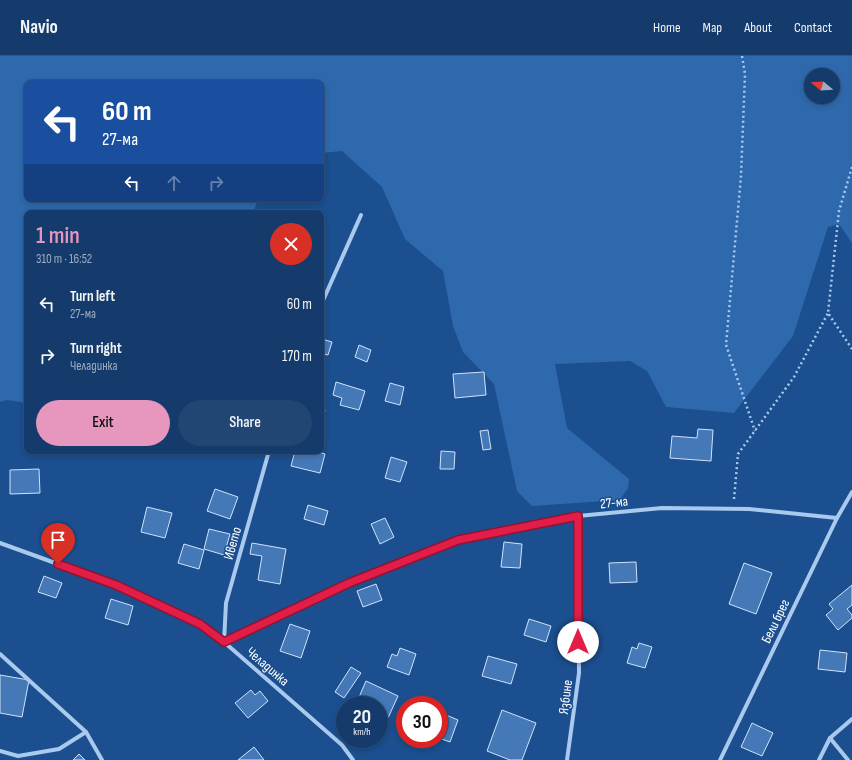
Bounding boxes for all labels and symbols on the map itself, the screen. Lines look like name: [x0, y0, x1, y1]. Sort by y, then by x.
north arrow: [804, 68, 840, 104]
street label: 27-ма: [599, 493, 629, 512]
pin: [41, 523, 75, 564]
street label: Ивето: [220, 525, 245, 562]
street label: Бели брег: [757, 596, 793, 646]
position arrow: [557, 621, 599, 663]
street label: Челадинка: [243, 643, 293, 690]
street label: Язбине: [555, 679, 576, 715]
speed limit sign: 30: [396, 696, 448, 748]

